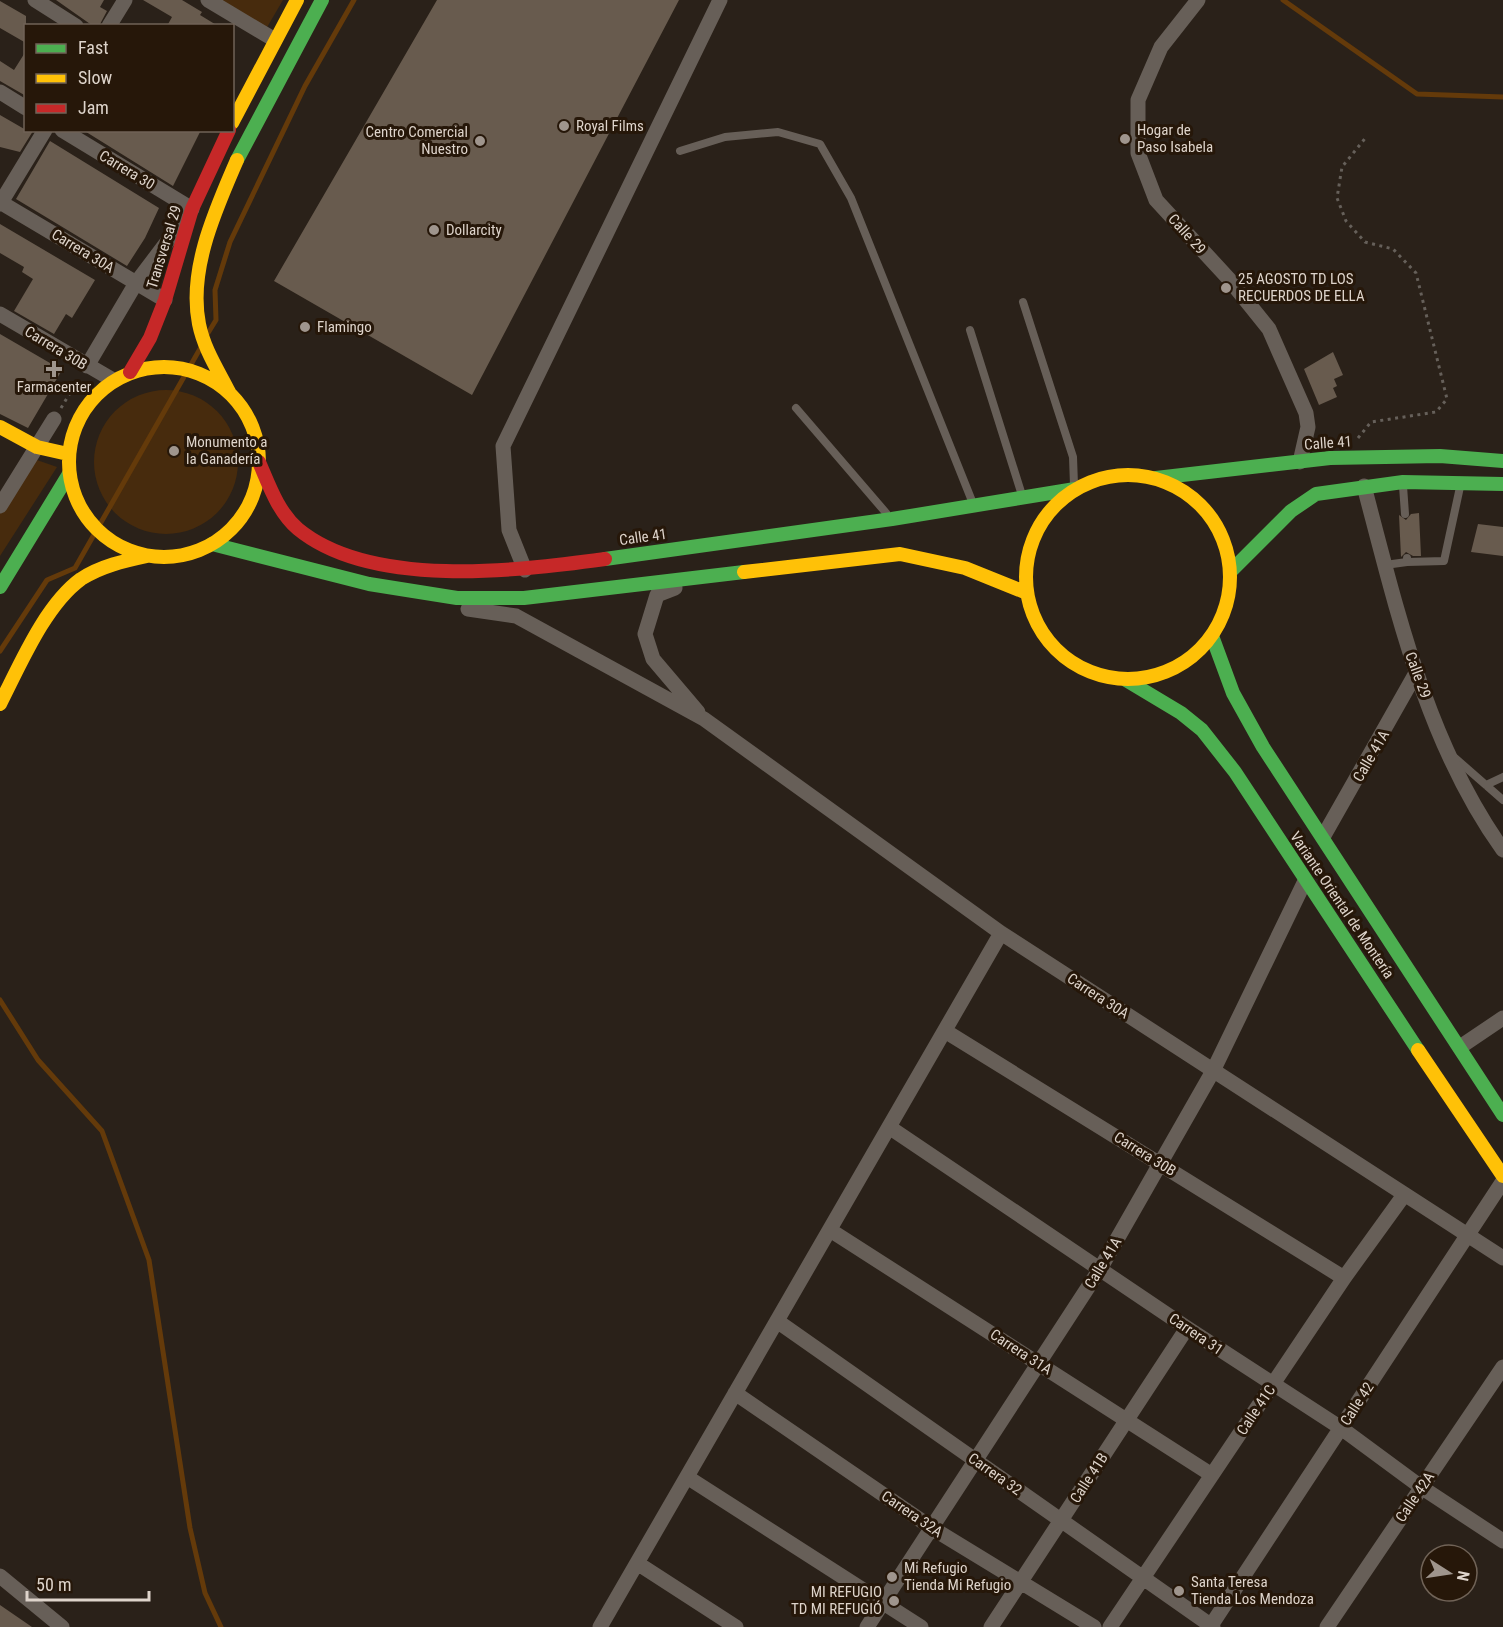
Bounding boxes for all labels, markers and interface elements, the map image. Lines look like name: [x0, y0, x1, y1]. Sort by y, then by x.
legend: [24, 24, 234, 132]
text: Fast: [78, 37, 109, 58]
text: Slow: [78, 67, 113, 88]
text: Jam: [78, 97, 109, 118]
place label: Royal Films: [576, 117, 644, 135]
marker: Royal Films: [557, 119, 571, 133]
place label: Hogar de Paso Isabela: [1137, 121, 1213, 156]
place label: Centro Comercial Nuestro: [366, 123, 468, 158]
marker: Hogar de Paso Isabela: [1118, 132, 1132, 146]
marker: Centro Comercial Nuestro: [473, 134, 487, 148]
street label: Carrera 30: [96, 146, 158, 194]
street label: Transversal 29: [143, 203, 185, 291]
street label: Calle 29: [1164, 210, 1210, 258]
place label: Dollarcity: [446, 221, 502, 239]
marker: Dollarcity: [427, 223, 441, 237]
street label: Carrera 30A: [48, 225, 118, 277]
place label: 25 AGOSTO TD LOS RECUERDOS DE ELLA: [1238, 270, 1365, 305]
marker: 25 AGOSTO TD LOS RECUERDOS DE ELLA: [1219, 281, 1233, 295]
place label: Flamingo: [317, 318, 372, 336]
marker: Flamingo: [298, 320, 312, 334]
street label: Carrera 30B: [22, 322, 90, 374]
marker: Farmacenter: [47, 362, 61, 376]
place label: Farmacenter: [17, 378, 92, 396]
street label: Calle 41: [1304, 432, 1352, 454]
place label: Monumento a la Ganadería: [186, 433, 267, 468]
marker: Monumento a la Ganadería: [167, 444, 181, 458]
street label: Calle 41: [618, 525, 668, 549]
street label: Calle 29: [1401, 649, 1435, 701]
street label: Calle 41A: [1349, 727, 1393, 785]
street label: Variante Oriental de Montería: [1286, 828, 1398, 982]
street label: Carrera 30A: [1064, 969, 1133, 1023]
street label: Carrera 30B: [1111, 1128, 1179, 1180]
street label: Calle 41A: [1081, 1234, 1125, 1292]
street label: Carrera 31: [1166, 1309, 1226, 1359]
street label: Carrera 31A: [987, 1325, 1056, 1379]
street label: Calle 42: [1336, 1379, 1378, 1429]
street label: Calle 41C: [1233, 1382, 1279, 1438]
street label: Carrera 32: [965, 1449, 1025, 1499]
street label: Calle 41B: [1066, 1450, 1112, 1506]
street label: Calle 42A: [1392, 1468, 1438, 1525]
street label: Carrera 32A: [878, 1487, 946, 1541]
north arrow: [1419, 1543, 1479, 1603]
place label: Mi Refugio Tienda Mi Refugio: [904, 1559, 1011, 1594]
scale bar: [27, 1564, 148, 1602]
text: N: [1453, 1569, 1473, 1583]
marker: Mi Refugio Tienda Mi Refugio: [885, 1570, 899, 1584]
place label: Santa Teresa Tienda Los Mendoza: [1191, 1573, 1314, 1608]
text: 50 m: [36, 1574, 71, 1595]
place label: MI REFUGIO TD MI REFUGIÓ: [791, 1583, 882, 1618]
marker: Santa Teresa Tienda Los Mendoza: [1172, 1584, 1186, 1598]
marker: MI REFUGIO TD MI REFUGIÓ: [887, 1594, 901, 1608]

